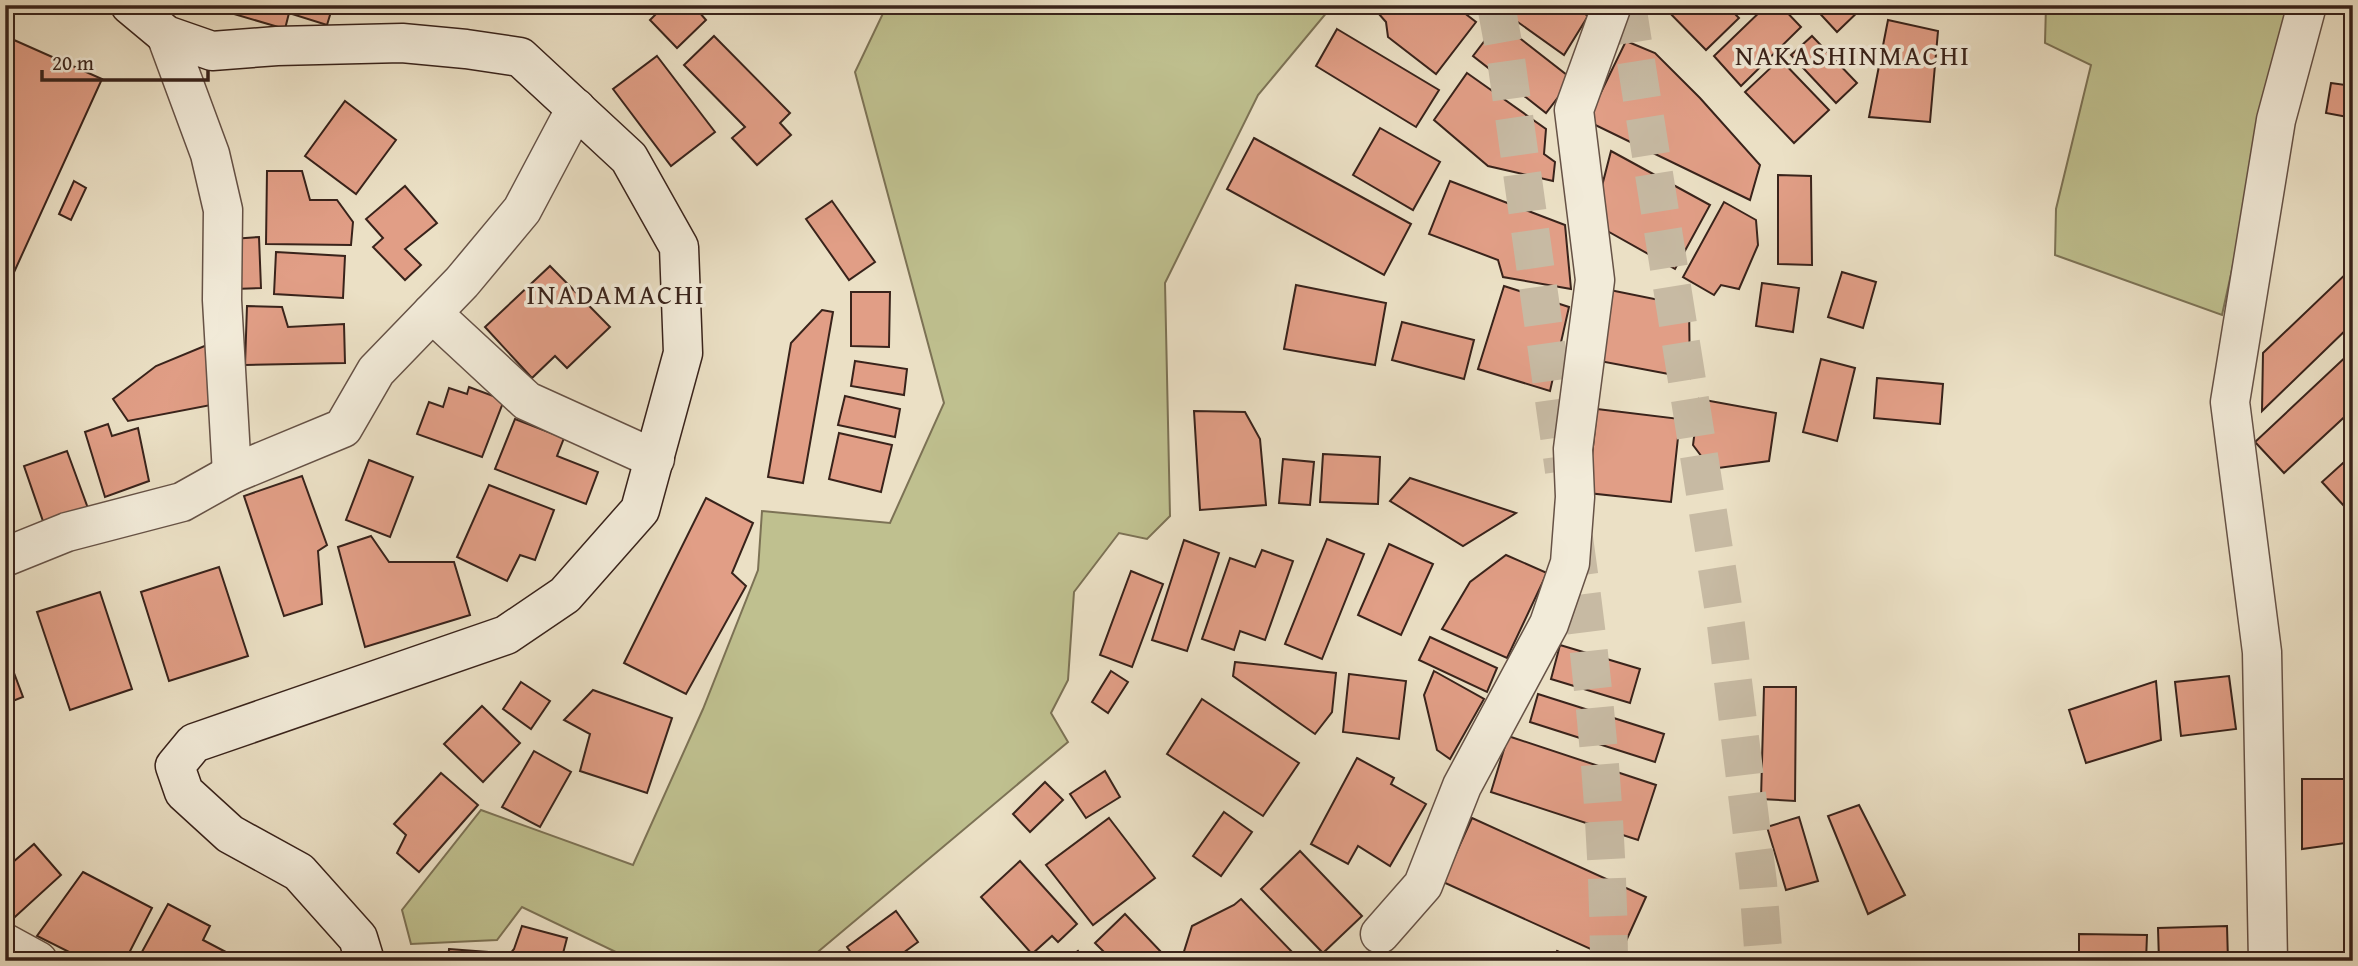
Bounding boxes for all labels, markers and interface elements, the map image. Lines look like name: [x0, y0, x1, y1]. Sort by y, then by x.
district label: NAKASHINMACHI: [1735, 34, 1971, 75]
scale bar: [42, 38, 208, 82]
text: 20 m: [52, 47, 94, 78]
district label: INADAMACHI: [526, 273, 706, 314]

